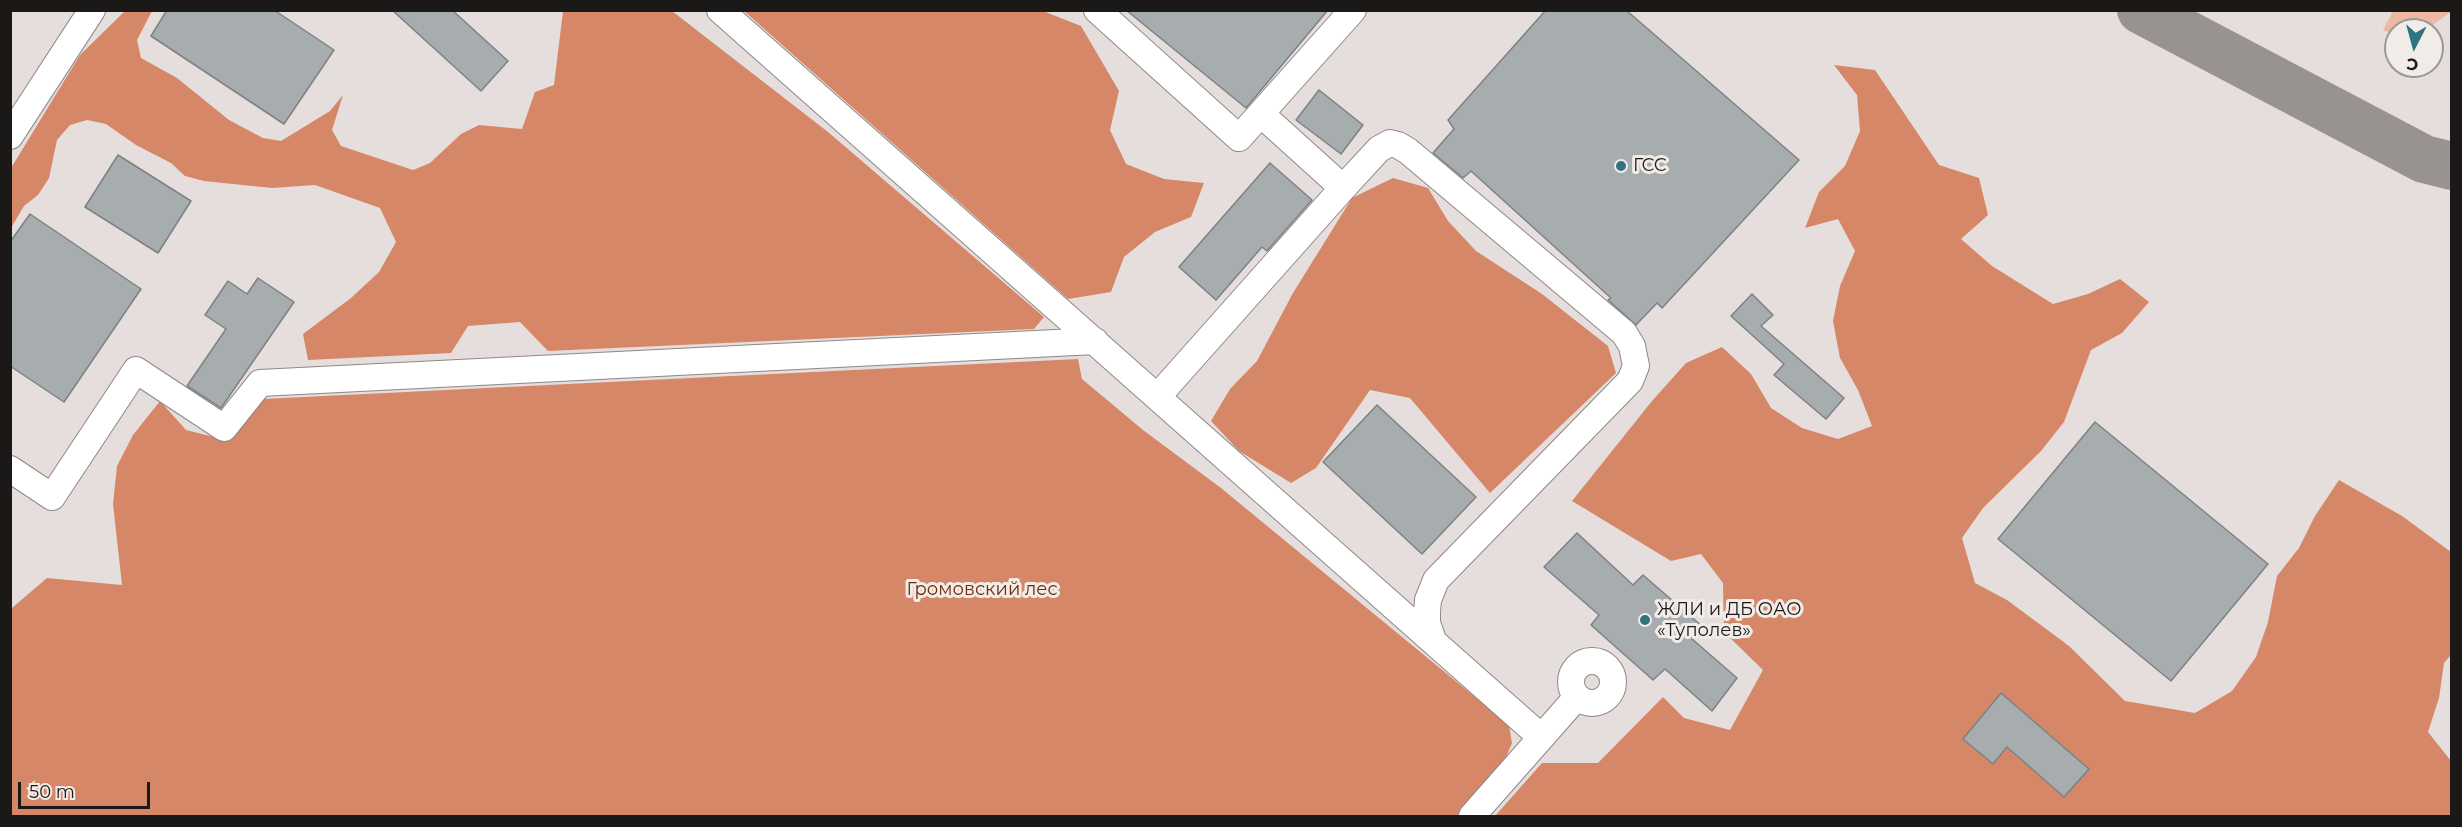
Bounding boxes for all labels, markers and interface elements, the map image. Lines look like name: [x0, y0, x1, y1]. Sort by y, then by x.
north arrow: [2384, 18, 2444, 78]
text: С: [2406, 54, 2419, 74]
place label: ГСС: [1633, 155, 1667, 177]
marker: ГСС: [1614, 159, 1628, 173]
park label: Громовский лес: [906, 579, 1058, 601]
place label: ЖЛИ и ДБ ОАО «Туполев»: [1657, 599, 1802, 642]
marker: ЖЛИ и ДБ ОАО «Туполев»: [1638, 613, 1652, 627]
scale bar: [21, 770, 153, 808]
text: 50 m: [29, 781, 75, 803]

